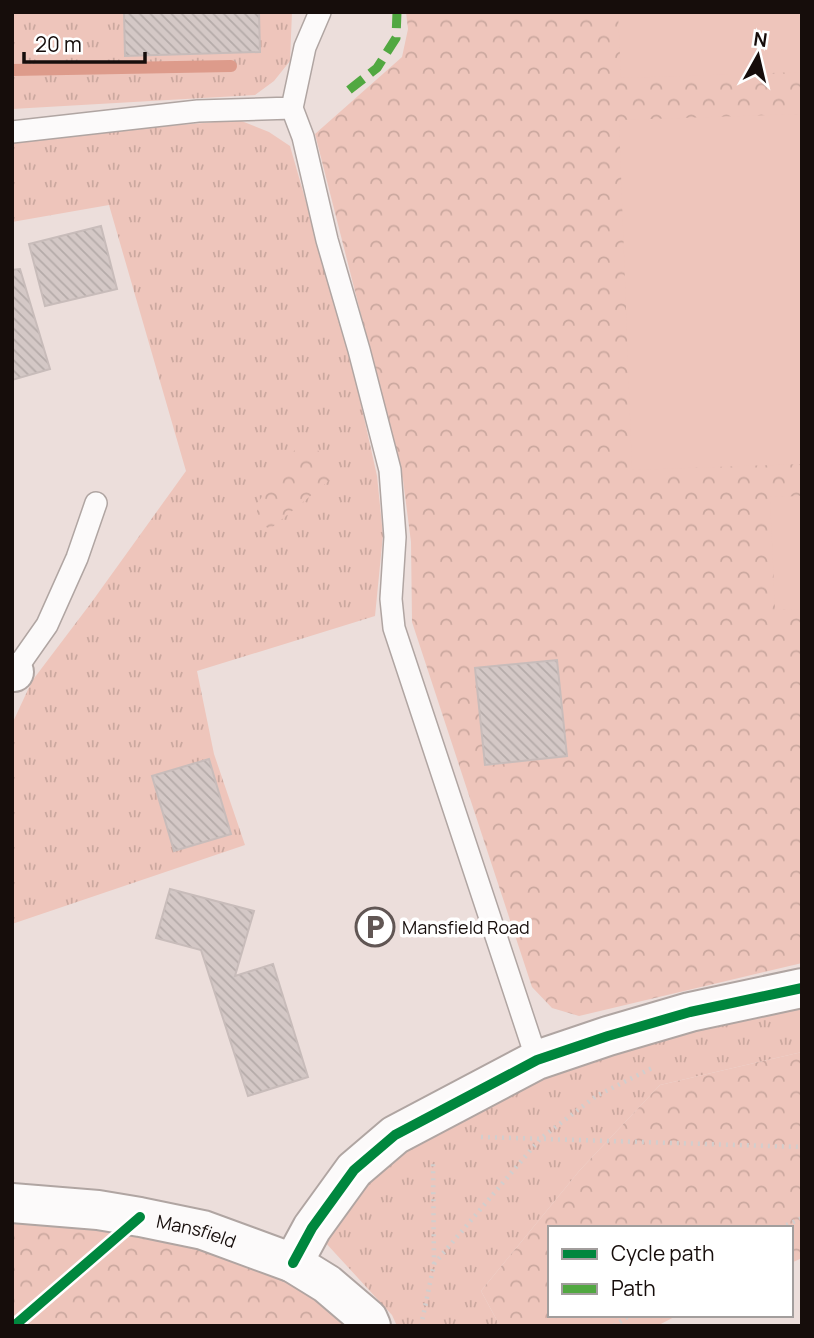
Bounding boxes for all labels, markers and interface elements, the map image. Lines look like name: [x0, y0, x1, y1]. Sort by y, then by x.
scale bar: [24, 21, 145, 65]
north arrow: [723, 21, 793, 91]
text: N: [752, 25, 769, 53]
text: 20 m: [35, 30, 82, 58]
parking icon: Mansfield Road: [354, 906, 396, 948]
place label: Mansfield Road: [402, 915, 530, 939]
street label: Mansfield: [155, 1209, 240, 1253]
legend: [548, 1226, 793, 1317]
text: Cycle path: [611, 1239, 714, 1267]
text: Path: [611, 1274, 656, 1302]

